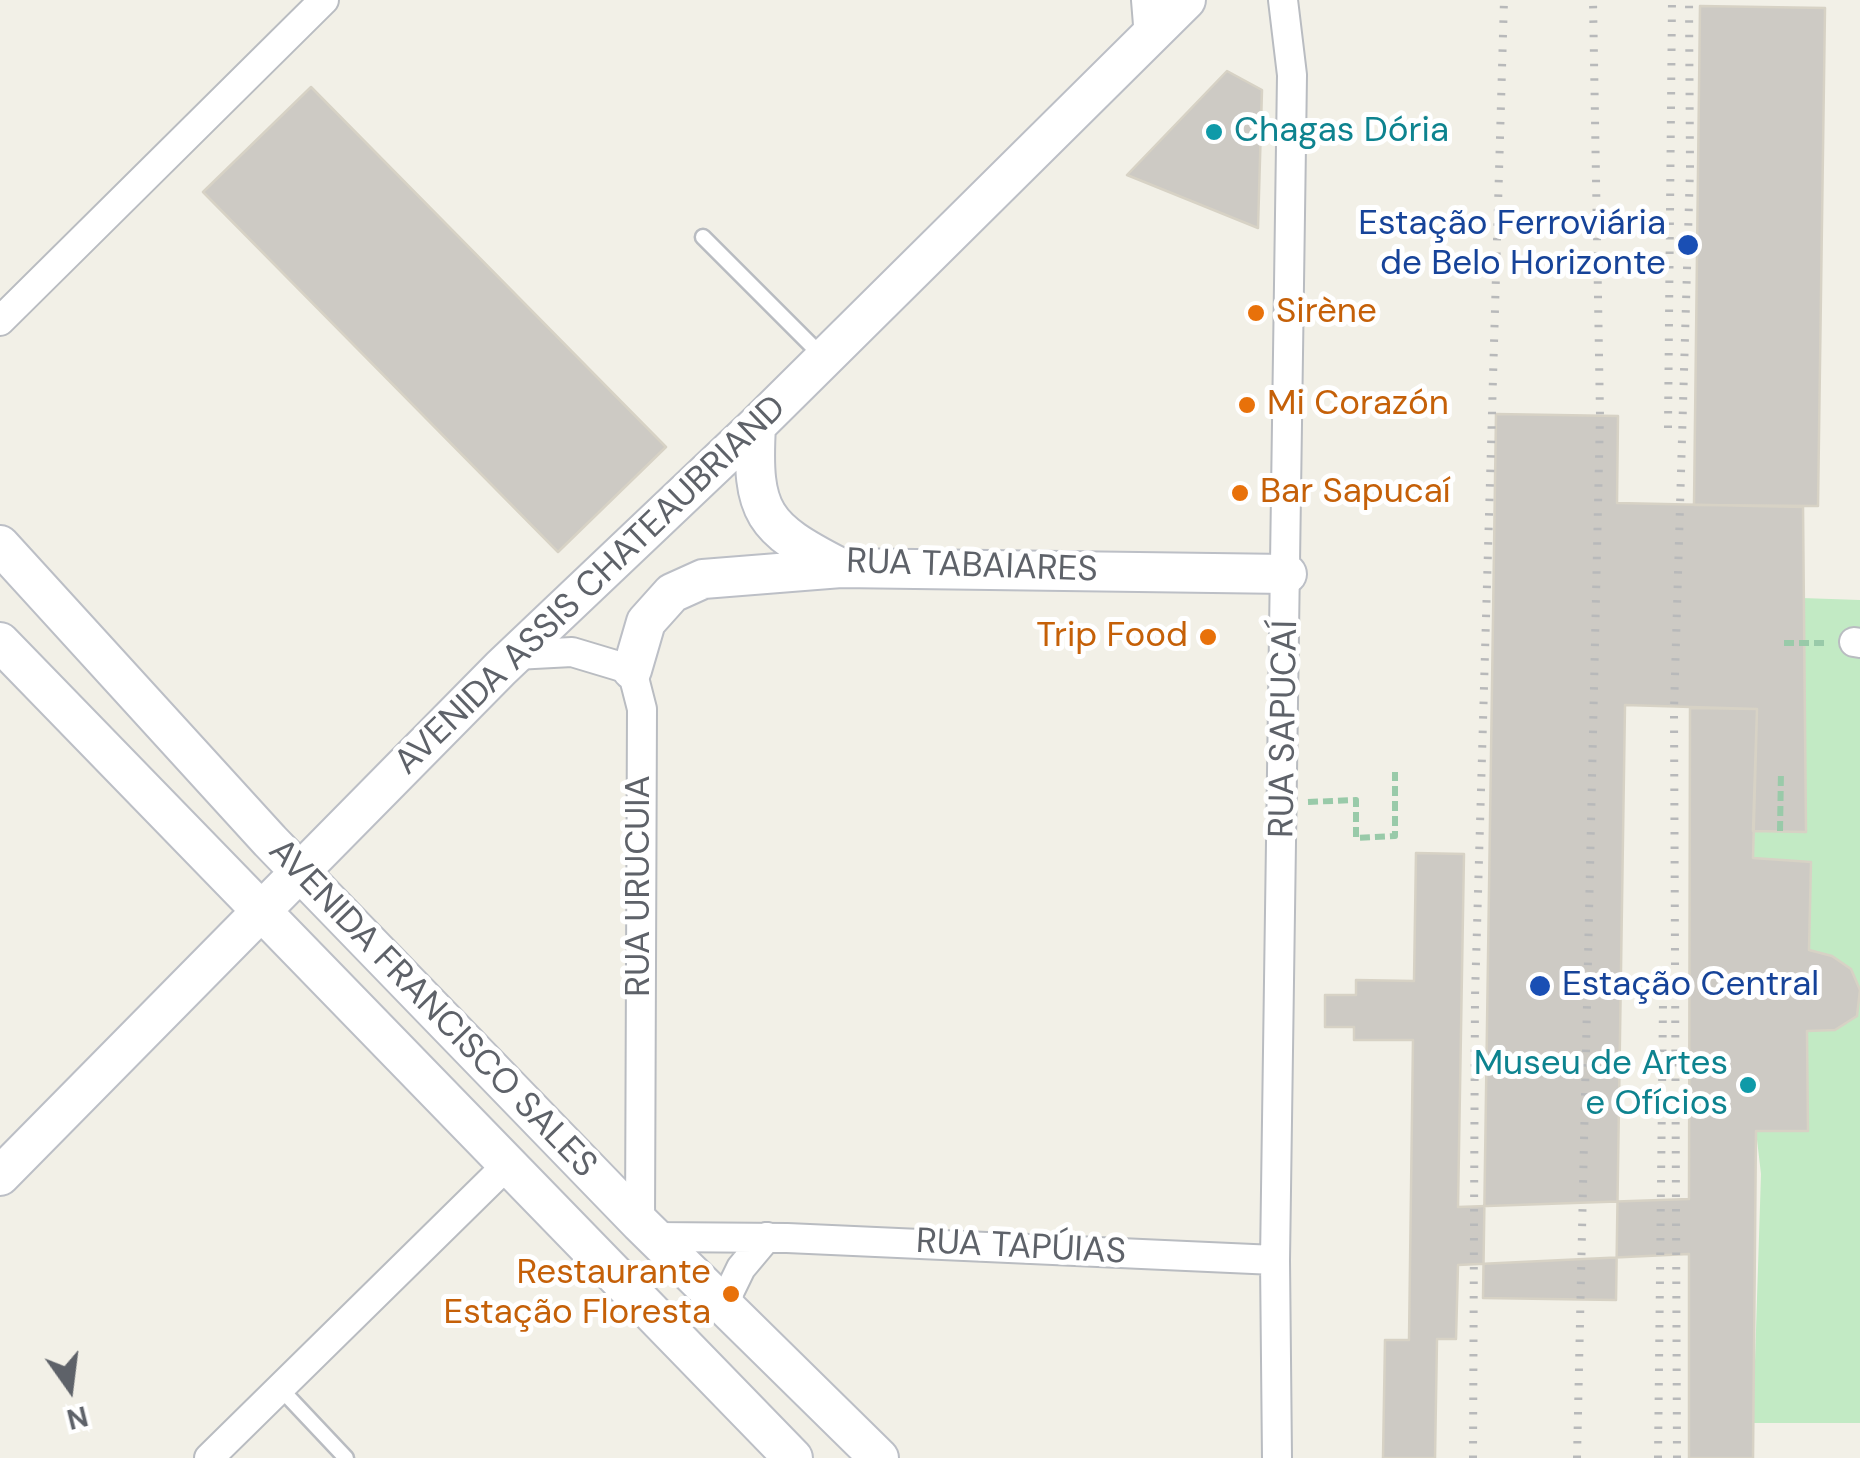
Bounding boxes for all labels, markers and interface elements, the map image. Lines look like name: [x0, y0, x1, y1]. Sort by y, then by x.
place label: Chagas Dória: [1234, 111, 1449, 153]
marker: Chagas Dória: [1203, 121, 1225, 143]
place label: Estação Ferroviária de Belo Horizonte: [1358, 204, 1666, 286]
marker: Estação Ferroviária de Belo Horizonte: [1675, 232, 1701, 258]
place label: Sirène: [1276, 292, 1377, 334]
marker: Sirène: [1245, 302, 1267, 324]
place label: Mi Corazón: [1267, 384, 1449, 426]
street label: AVENIDA ASSIS CHATEAUBRIAND: [387, 388, 795, 784]
marker: Mi Corazón: [1236, 394, 1258, 416]
place label: Bar Sapucaí: [1260, 472, 1451, 514]
marker: Bar Sapucaí: [1229, 482, 1251, 504]
street label: RUA TABAIARES: [846, 542, 1098, 592]
place label: Trip Food: [1036, 616, 1188, 658]
street label: RUA SAPUCAÍ: [1262, 620, 1308, 838]
marker: Trip Food: [1197, 626, 1219, 648]
street label: RUA URUCUIA: [619, 775, 661, 997]
street label: AVENIDA FRANCISCO SALES: [259, 831, 605, 1187]
place label: Estação Central: [1562, 965, 1819, 1007]
marker: Estação Central: [1527, 973, 1553, 999]
place label: Museu de Artes e Ofícios: [1474, 1044, 1728, 1126]
marker: Museu de Artes e Ofícios: [1737, 1074, 1759, 1096]
street label: RUA TAPÚIAS: [915, 1222, 1127, 1274]
place label: Restaurante Estação Floresta: [444, 1253, 711, 1335]
marker: Restaurante Estação Floresta: [720, 1283, 742, 1305]
north arrow: [20, 1338, 120, 1438]
text: N: [63, 1397, 92, 1438]

